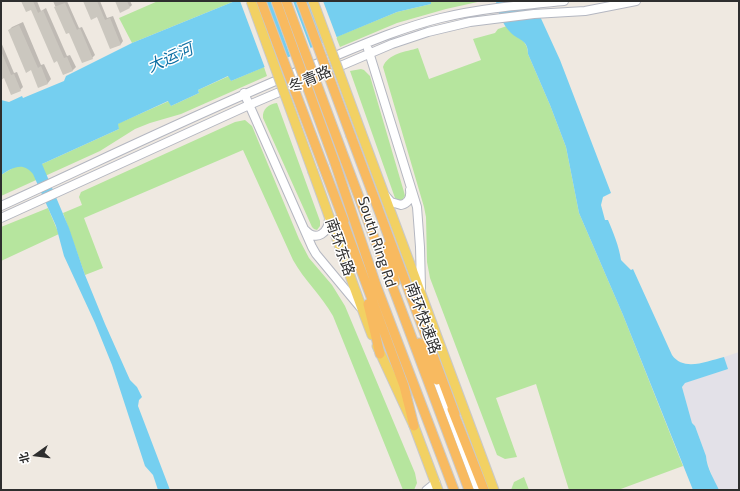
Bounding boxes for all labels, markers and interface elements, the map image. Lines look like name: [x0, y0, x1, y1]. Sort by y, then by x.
water label: 大运河: [144, 39, 196, 77]
street label: 冬青路: [286, 62, 334, 96]
street label: South Ring Rd: [354, 194, 400, 290]
street label: 南环东路: [322, 216, 358, 278]
street label: 南环快速路: [402, 280, 444, 356]
north arrow: [16, 435, 56, 475]
text: 北: [16, 451, 32, 465]

